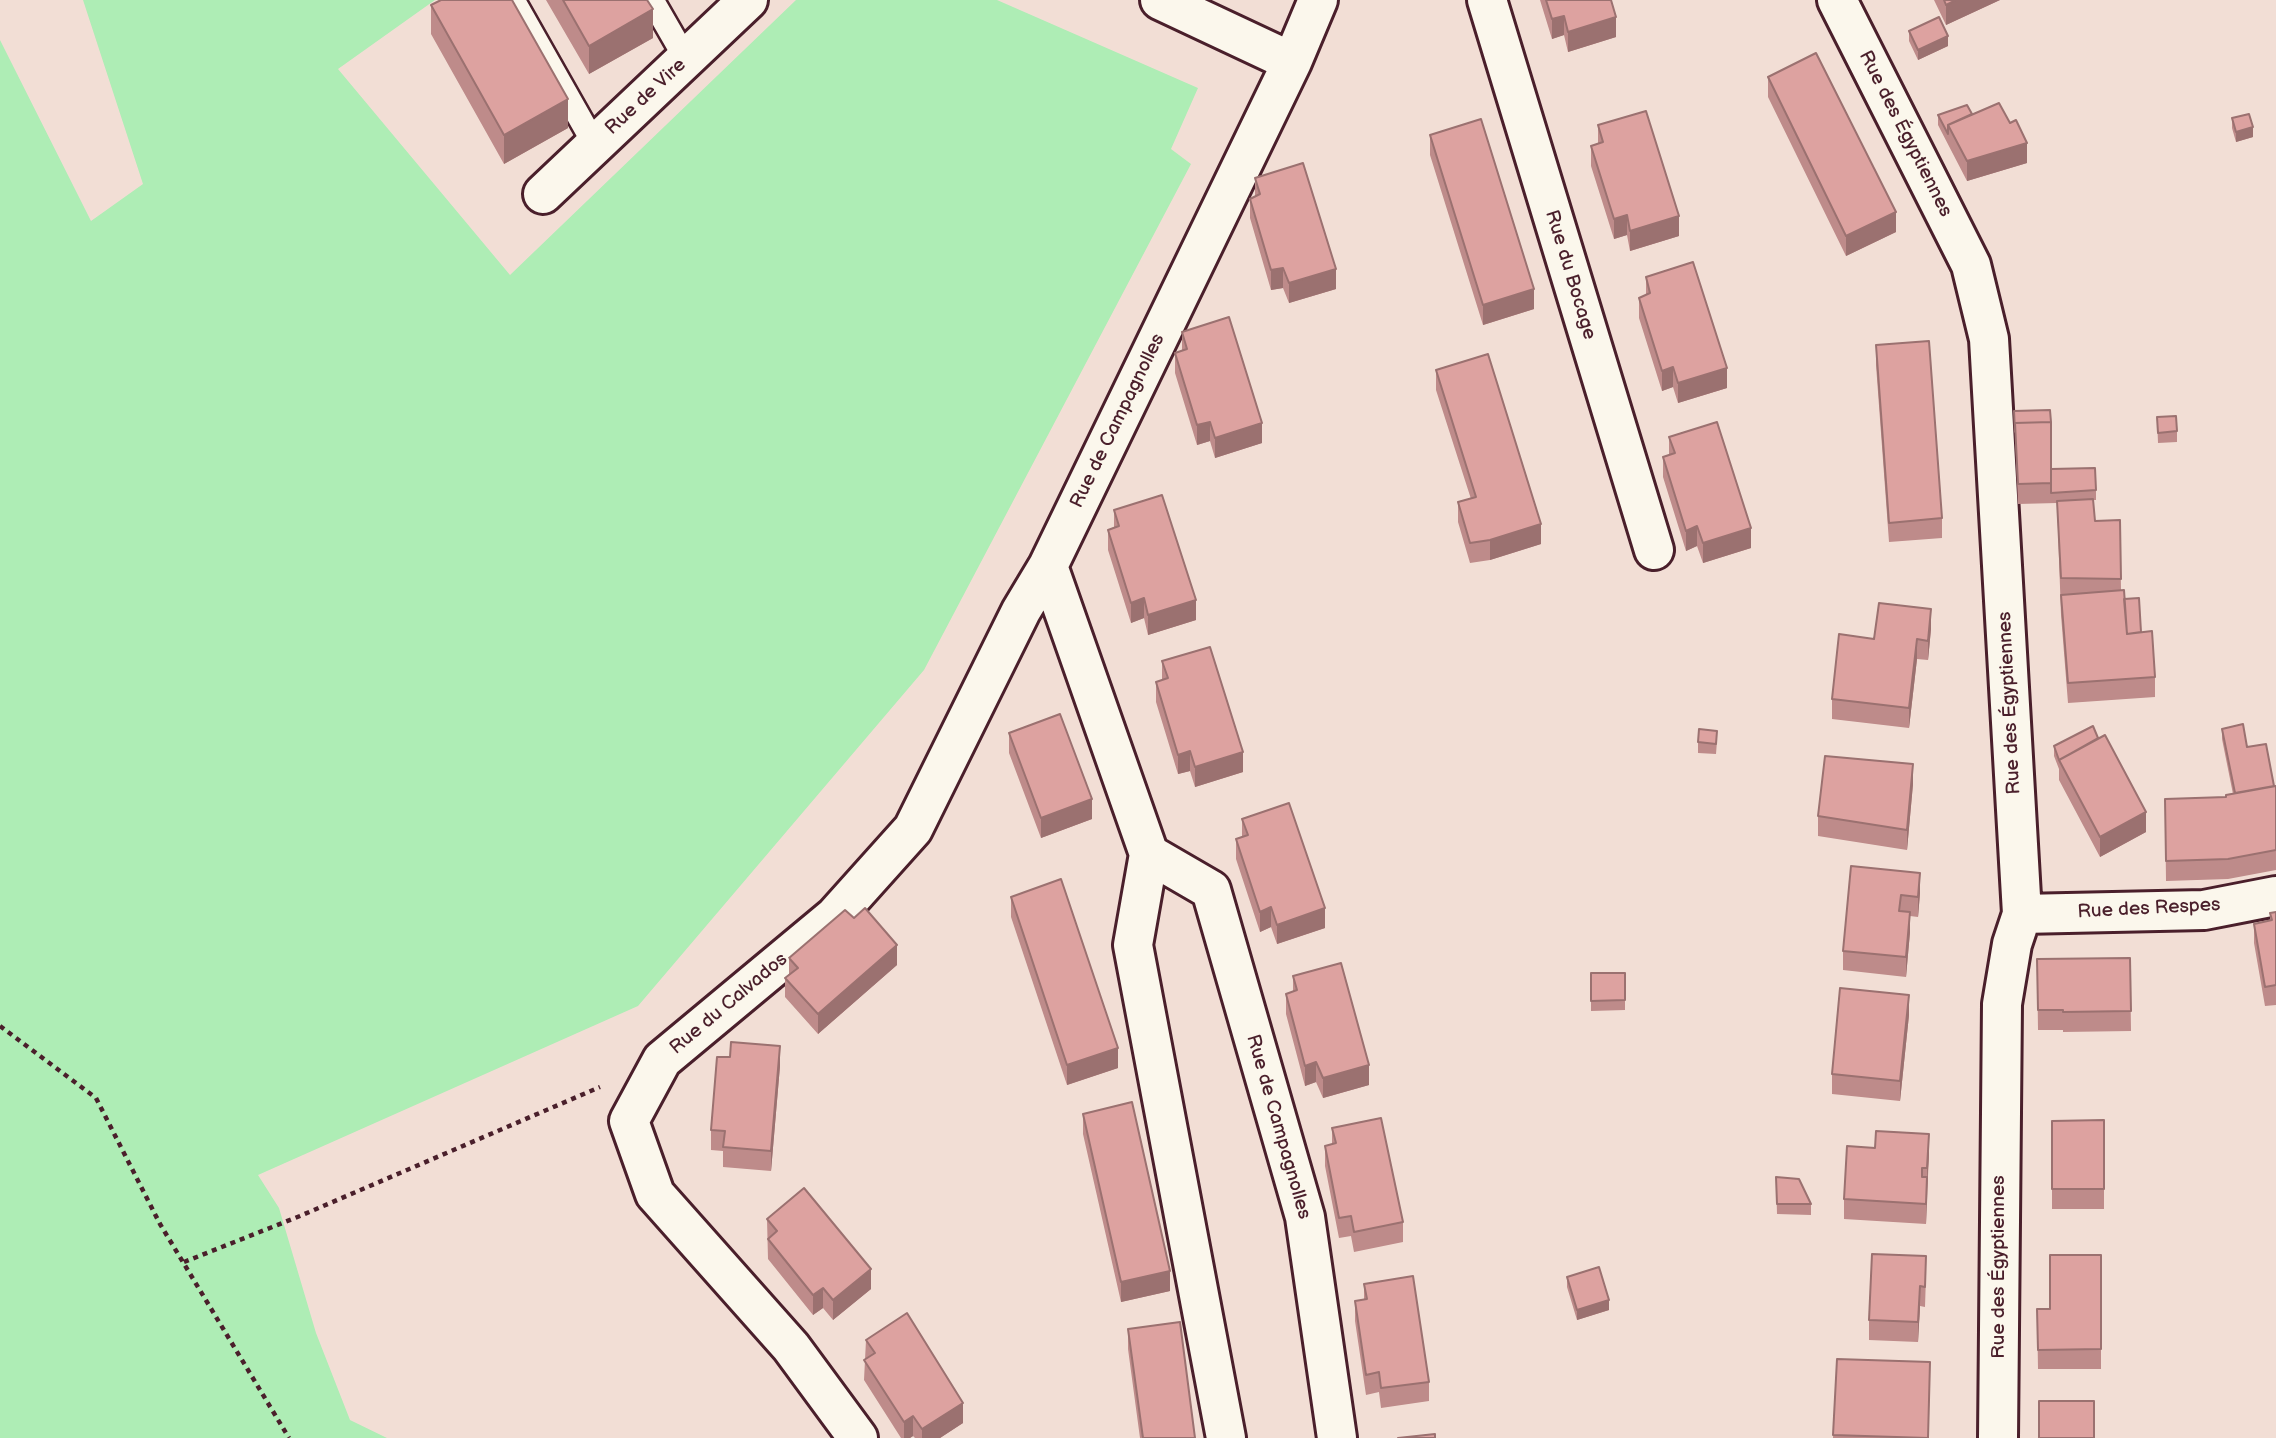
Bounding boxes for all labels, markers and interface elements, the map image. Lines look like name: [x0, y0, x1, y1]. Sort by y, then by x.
street label: Rue des Égyptiennes: [1853, 47, 1957, 221]
street label: Rue de Vire: [601, 54, 691, 140]
street label: Rue du Bocage: [1540, 208, 1600, 342]
street label: Rue de Campagnolles: [1066, 330, 1170, 512]
street label: Rue des Égyptiennes: [1994, 611, 2026, 795]
street label: Rue des Respes: [2077, 894, 2221, 924]
street label: Rue du Calvados: [666, 948, 792, 1060]
street label: Rue de Campagnolles: [1241, 1032, 1315, 1222]
street label: Rue des Égyptiennes: [1988, 1175, 2010, 1359]

